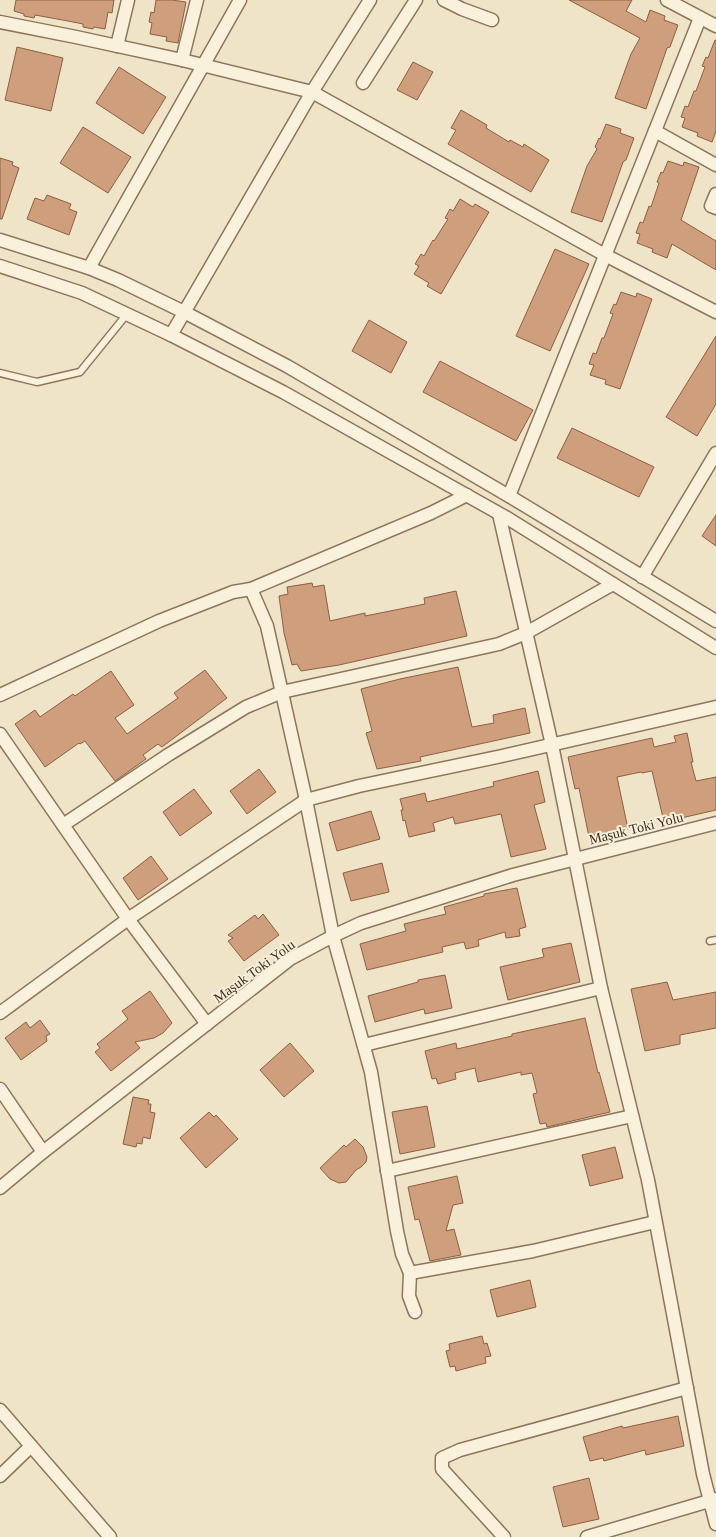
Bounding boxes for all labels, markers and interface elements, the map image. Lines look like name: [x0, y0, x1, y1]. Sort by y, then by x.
street label: Maşuk Toki Yolu: [588, 810, 685, 847]
street label: Maşuk Toki Yolu: [211, 937, 298, 1006]

